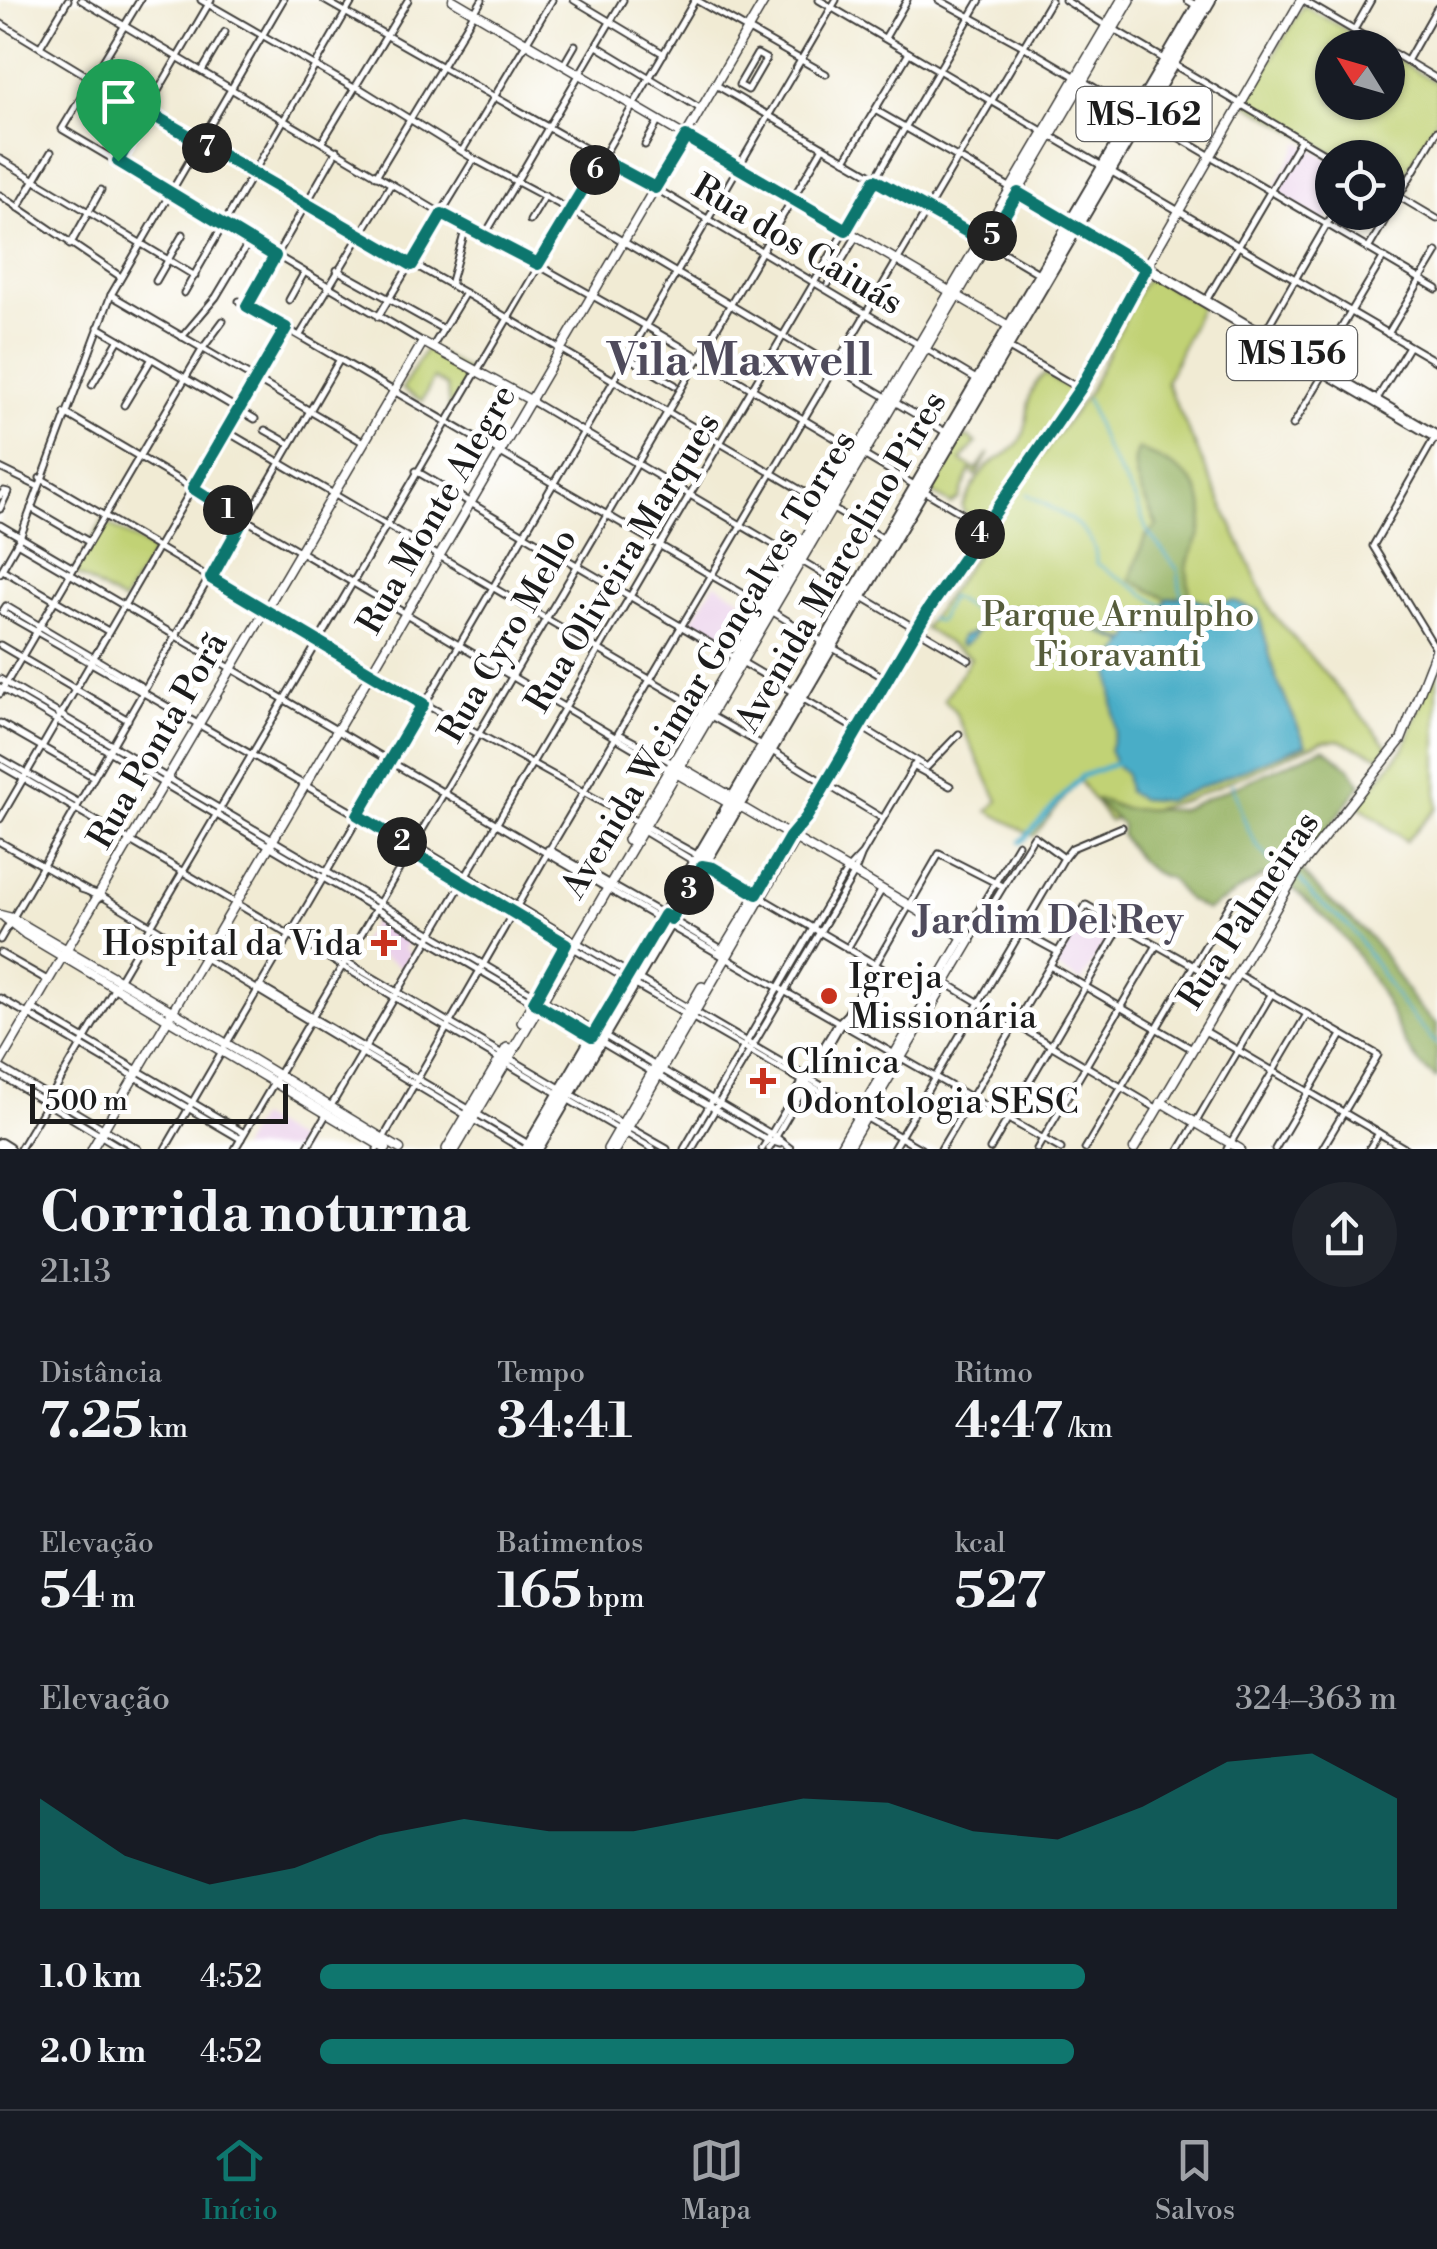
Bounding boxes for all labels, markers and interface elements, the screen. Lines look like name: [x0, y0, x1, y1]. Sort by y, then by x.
north arrow: [1315, 30, 1405, 120]
map controls: [1315, 30, 1405, 230]
pin: [76, 59, 161, 162]
icon: arrive: [91, 74, 146, 129]
road number: MS-162: [1076, 87, 1212, 141]
pin: 7: [182, 123, 232, 173]
text: 7: [199, 130, 215, 165]
button: locate: [1315, 140, 1405, 230]
pin: 6: [570, 145, 620, 195]
text: 6: [586, 152, 604, 187]
street label: Rua dos Caiuás: [684, 166, 910, 325]
pin: 5: [967, 211, 1017, 261]
text: 5: [983, 218, 1001, 253]
road number: MS 156: [1227, 326, 1357, 380]
district label: Vila Maxwell: [605, 333, 873, 390]
street label: Rua Monte Alegre: [348, 377, 526, 642]
street label: Avenida Marcelino Pires: [726, 384, 956, 740]
street label: Rua Oliveira Marques: [517, 405, 730, 721]
street label: Avenida Weimar Gonçalves Torres: [552, 423, 866, 907]
pin: 1: [203, 485, 253, 535]
text: 1: [221, 492, 235, 527]
pin: 4: [955, 509, 1005, 559]
text: 4: [971, 516, 989, 551]
street label: Rua Cyro Mello: [430, 521, 587, 750]
park label: Parque Arnulpho Fioravanti: [982, 594, 1254, 677]
street label: Rua Ponta Porã: [79, 625, 238, 857]
street label: Rua Palmeiras: [1169, 804, 1329, 1018]
pin: 2: [377, 817, 427, 867]
text: 2: [393, 824, 411, 859]
pin: 3: [664, 865, 714, 915]
text: 3: [681, 872, 697, 907]
district label: Jardim Del Rey: [911, 898, 1185, 945]
place label: Hospital da Vida: [102, 923, 362, 966]
marker: Hospital da Vida: [371, 930, 397, 956]
place label: Igreja Missionária: [849, 956, 1037, 1039]
marker: Igreja Missionária: [818, 985, 840, 1007]
place label: Clínica Odontologia SESC: [786, 1041, 1079, 1124]
marker: Clínica Odontologia SESC: [750, 1068, 776, 1094]
scale bar: [30, 1079, 288, 1124]
text: 500 m: [45, 1084, 128, 1119]
text: Corrida noturna: [40, 1180, 470, 1249]
button: share: [1292, 1182, 1397, 1287]
text: 21:13: [40, 1252, 111, 1292]
text: Distância: [40, 1356, 162, 1391]
text: Tempo: [497, 1356, 585, 1391]
text: Ritmo: [955, 1356, 1033, 1391]
text: 7.25: [40, 1391, 143, 1453]
text: 34:41: [497, 1391, 632, 1453]
text: 4:47: [955, 1391, 1063, 1453]
text: km: [143, 1411, 188, 1446]
text: /km: [1063, 1411, 1113, 1446]
text: Elevação: [40, 1526, 154, 1561]
text: Batimentos: [497, 1526, 643, 1561]
text: kcal: [955, 1526, 1005, 1561]
text: 54: [40, 1561, 105, 1623]
text: 165: [497, 1561, 582, 1623]
text: 527: [955, 1561, 1046, 1623]
text: m: [105, 1581, 136, 1616]
text: bpm: [582, 1581, 644, 1616]
text: Elevação: [40, 1679, 170, 1719]
text: 324–363 m: [1235, 1679, 1397, 1719]
text: 1.0 km: [40, 1957, 142, 1997]
text: 4:52: [200, 1957, 262, 1997]
text: 2.0 km: [40, 2032, 146, 2072]
text: 4:52: [200, 2032, 262, 2072]
tab: Início: [202, 2133, 278, 2228]
tab: Mapa: [682, 2133, 751, 2228]
tab: Salvos: [1155, 2133, 1235, 2228]

